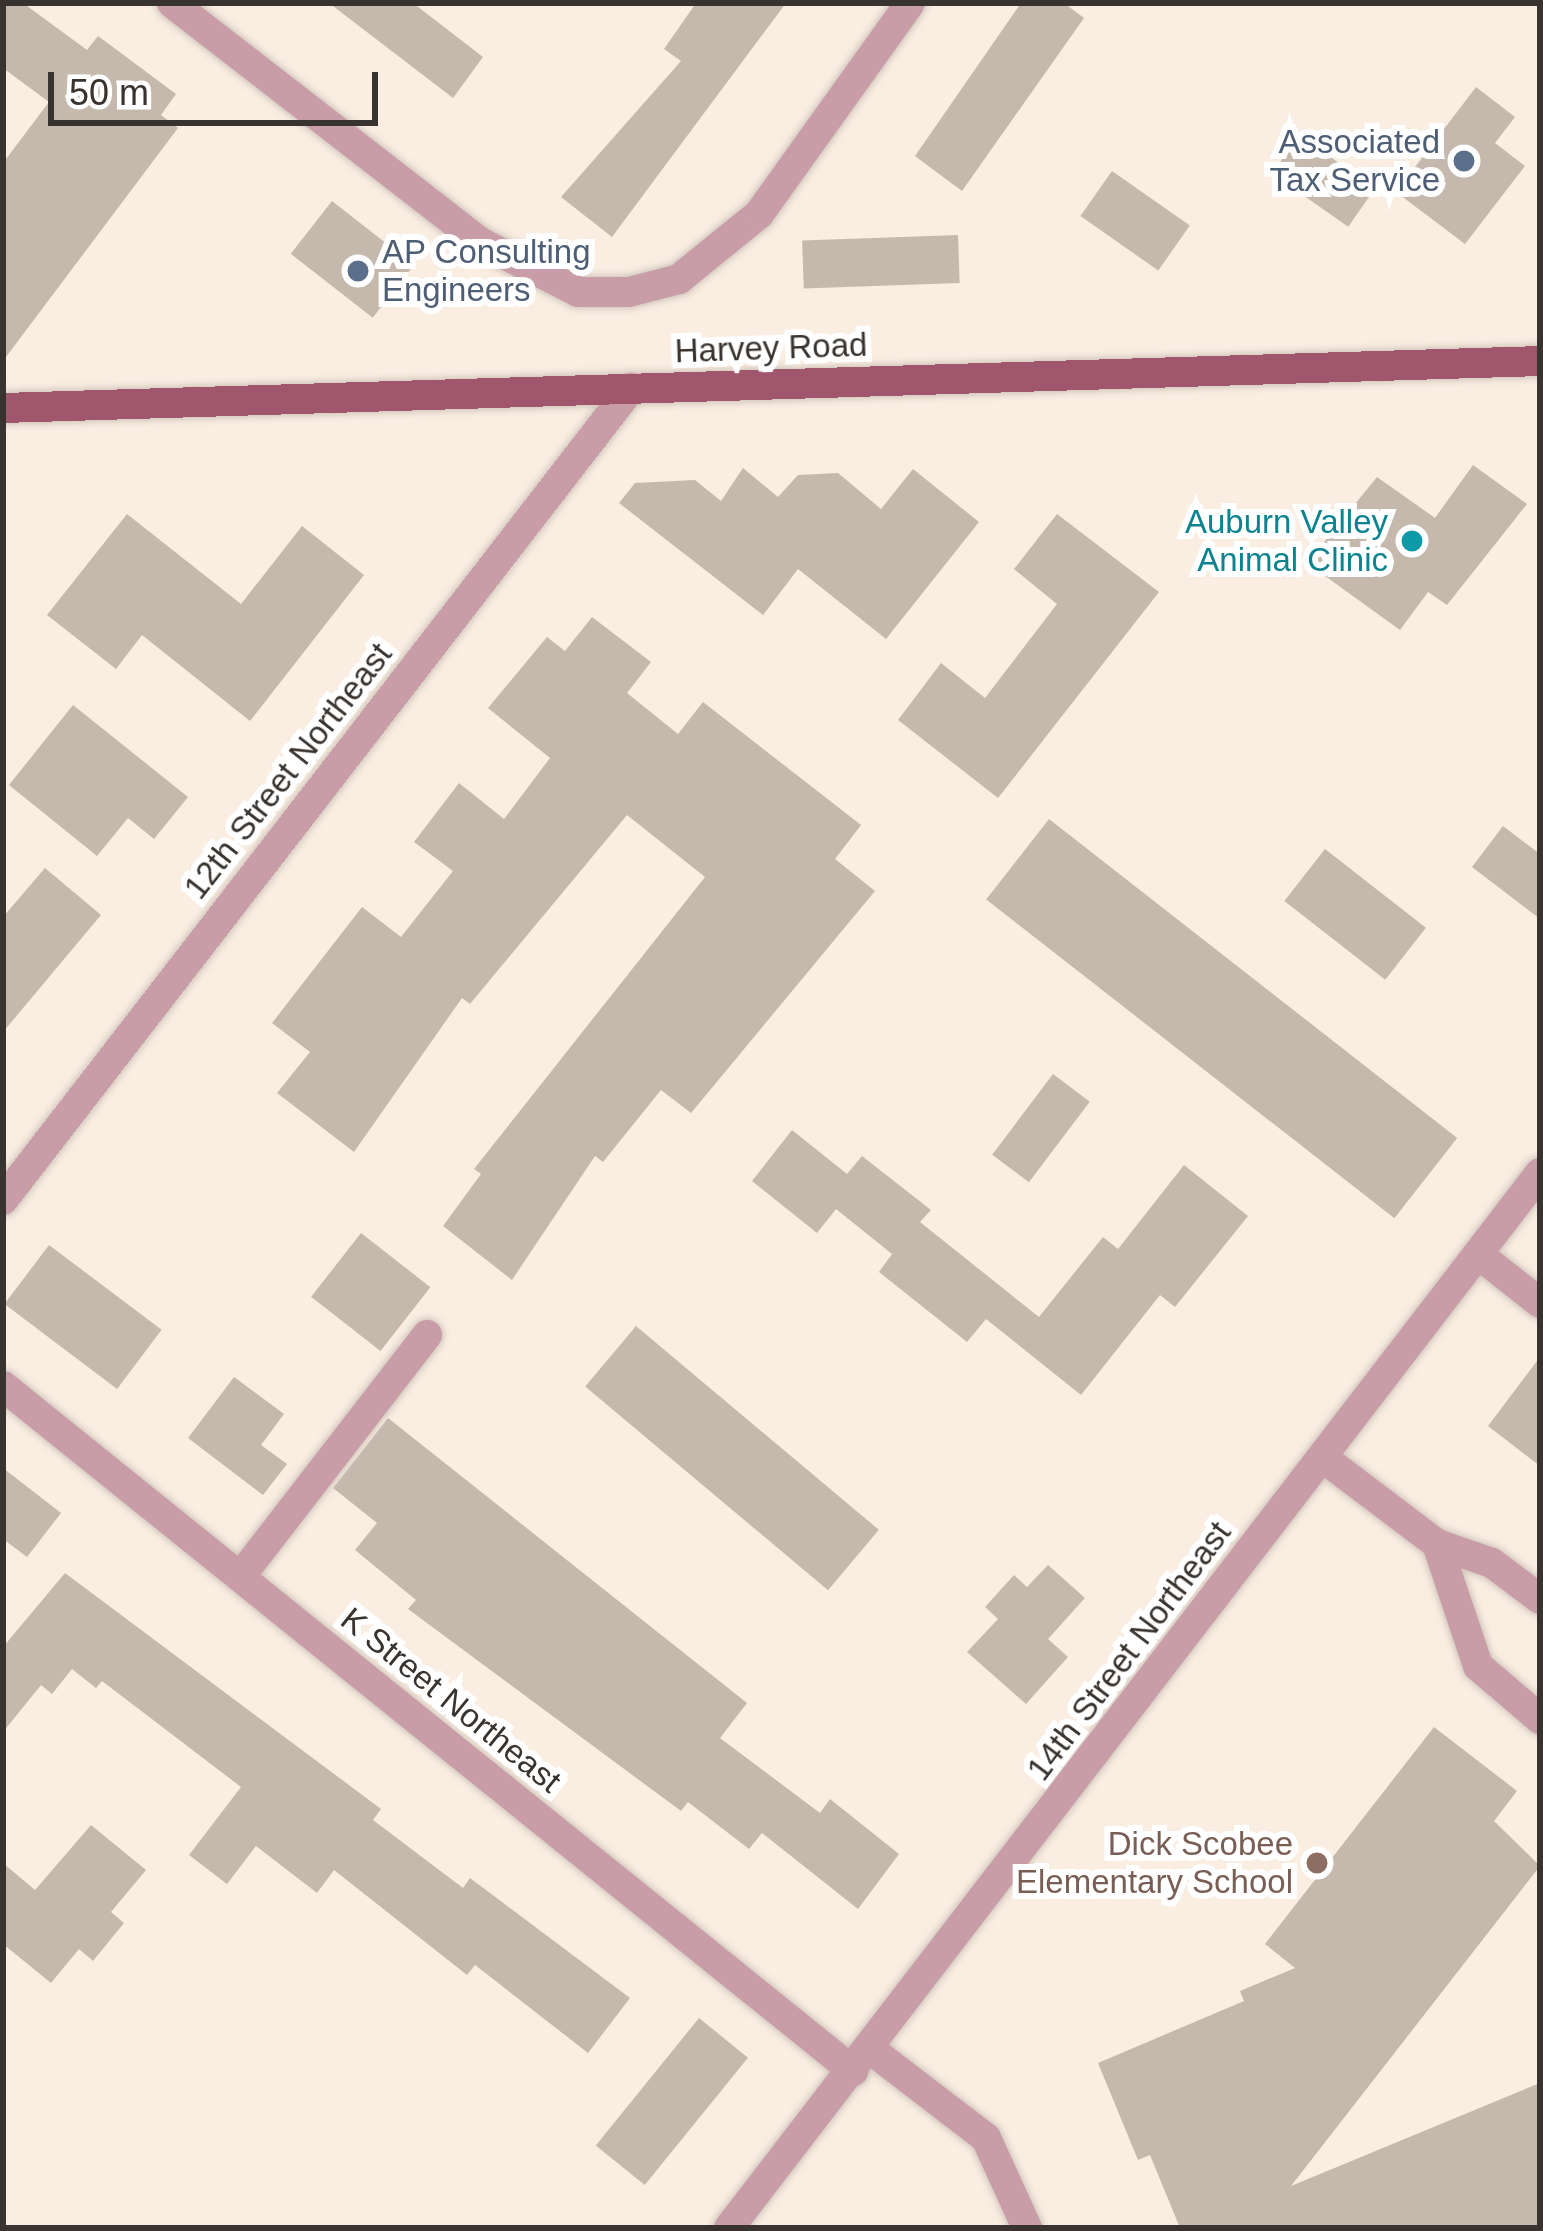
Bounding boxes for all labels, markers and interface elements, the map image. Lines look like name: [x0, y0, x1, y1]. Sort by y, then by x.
scale bar: [54, 48, 384, 122]
text: 50 m: [69, 72, 149, 113]
place label: Associated Tax Service: [1269, 122, 1440, 200]
marker: Associated Tax Service: [1451, 148, 1477, 174]
place label: AP Consulting Engineers: [382, 232, 591, 310]
marker: AP Consulting Engineers: [345, 258, 371, 284]
street label: Harvey Road: [674, 325, 868, 371]
place label: Auburn Valley Animal Clinic: [1185, 502, 1388, 580]
marker: Auburn Valley Animal Clinic: [1399, 528, 1425, 554]
street label: 12th Street Northeast: [176, 635, 400, 907]
street label: 14th Street Northeast: [1019, 1514, 1239, 1788]
street label: K Street Northeast: [333, 1599, 569, 1801]
place label: Dick Scobee Elementary School: [1016, 1824, 1293, 1902]
marker: Dick Scobee Elementary School: [1304, 1850, 1330, 1876]

